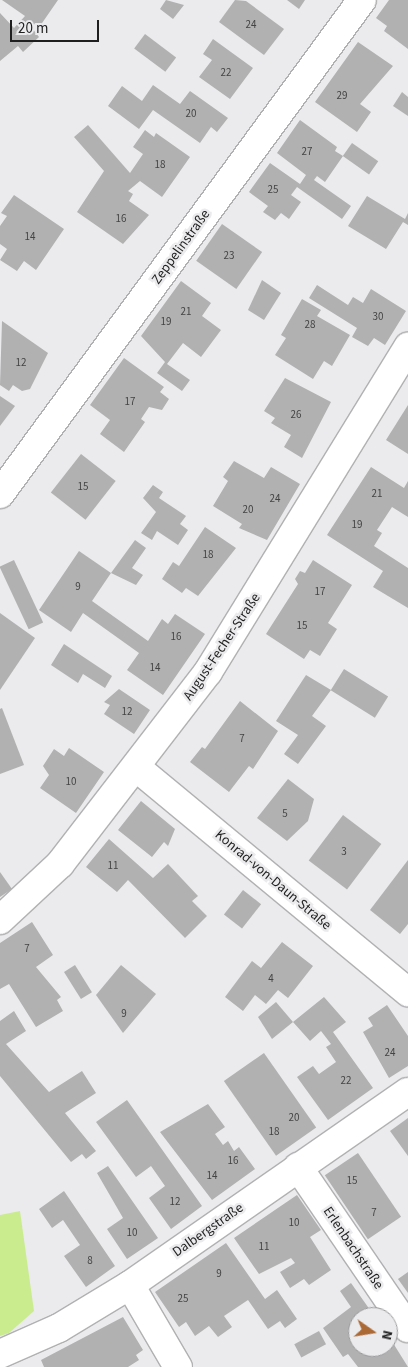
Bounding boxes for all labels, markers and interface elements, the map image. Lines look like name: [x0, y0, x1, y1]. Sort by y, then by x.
scale bar: [12, 10, 101, 42]
text: 20 m: [18, 18, 48, 39]
house number: 24: [246, 18, 256, 32]
house number: 22: [221, 66, 231, 80]
house number: 29: [337, 89, 347, 103]
house number: 20: [186, 107, 196, 121]
house number: 27: [302, 145, 312, 159]
house number: 18: [155, 158, 165, 172]
house number: 25: [268, 183, 278, 197]
street label: Zeppelinstraße: [148, 206, 214, 288]
house number: 16: [116, 212, 126, 226]
house number: 14: [25, 230, 35, 244]
house number: 23: [224, 249, 234, 263]
house number: 21: [181, 305, 191, 319]
house number: 30: [373, 310, 383, 324]
house number: 19: [161, 315, 171, 329]
house number: 28: [305, 318, 315, 332]
house number: 12: [16, 356, 26, 370]
house number: 17: [125, 395, 135, 409]
house number: 26: [291, 408, 301, 422]
house number: 15: [78, 480, 88, 494]
house number: 21: [372, 487, 382, 501]
house number: 24: [270, 492, 280, 506]
house number: 20: [243, 503, 253, 517]
house number: 19: [352, 518, 362, 532]
house number: 18: [203, 548, 213, 562]
house number: 9: [75, 580, 81, 594]
house number: 17: [315, 585, 325, 599]
street label: August-Fecher-Straße: [180, 590, 264, 704]
house number: 15: [297, 619, 307, 633]
house number: 16: [171, 630, 181, 644]
house number: 14: [150, 661, 160, 675]
house number: 12: [122, 705, 132, 719]
house number: 7: [239, 732, 245, 746]
house number: 10: [66, 775, 76, 789]
house number: 5: [282, 807, 288, 821]
street label: Konrad-von-Daun-Straße: [212, 826, 334, 934]
house number: 3: [341, 845, 347, 859]
house number: 11: [108, 859, 118, 873]
house number: 7: [24, 942, 30, 956]
house number: 4: [268, 972, 274, 986]
house number: 9: [121, 1007, 127, 1021]
house number: 24: [385, 1046, 395, 1060]
house number: 22: [341, 1074, 351, 1088]
house number: 20: [289, 1111, 299, 1125]
house number: 18: [269, 1125, 279, 1139]
house number: 16: [228, 1154, 238, 1168]
house number: 14: [207, 1169, 217, 1183]
house number: 15: [347, 1174, 357, 1188]
house number: 12: [170, 1195, 180, 1209]
street label: Dalbergstraße: [169, 1199, 247, 1261]
street label: Erlenbachstraße: [319, 1204, 387, 1292]
house number: 7: [371, 1206, 377, 1220]
house number: 10: [289, 1216, 299, 1230]
house number: 10: [127, 1226, 137, 1240]
house number: 11: [259, 1240, 269, 1254]
house number: 8: [87, 1254, 93, 1268]
house number: 9: [216, 1267, 222, 1281]
house number: 25: [178, 1292, 188, 1306]
north arrow: [348, 1307, 398, 1357]
text: N: [376, 1328, 397, 1342]

